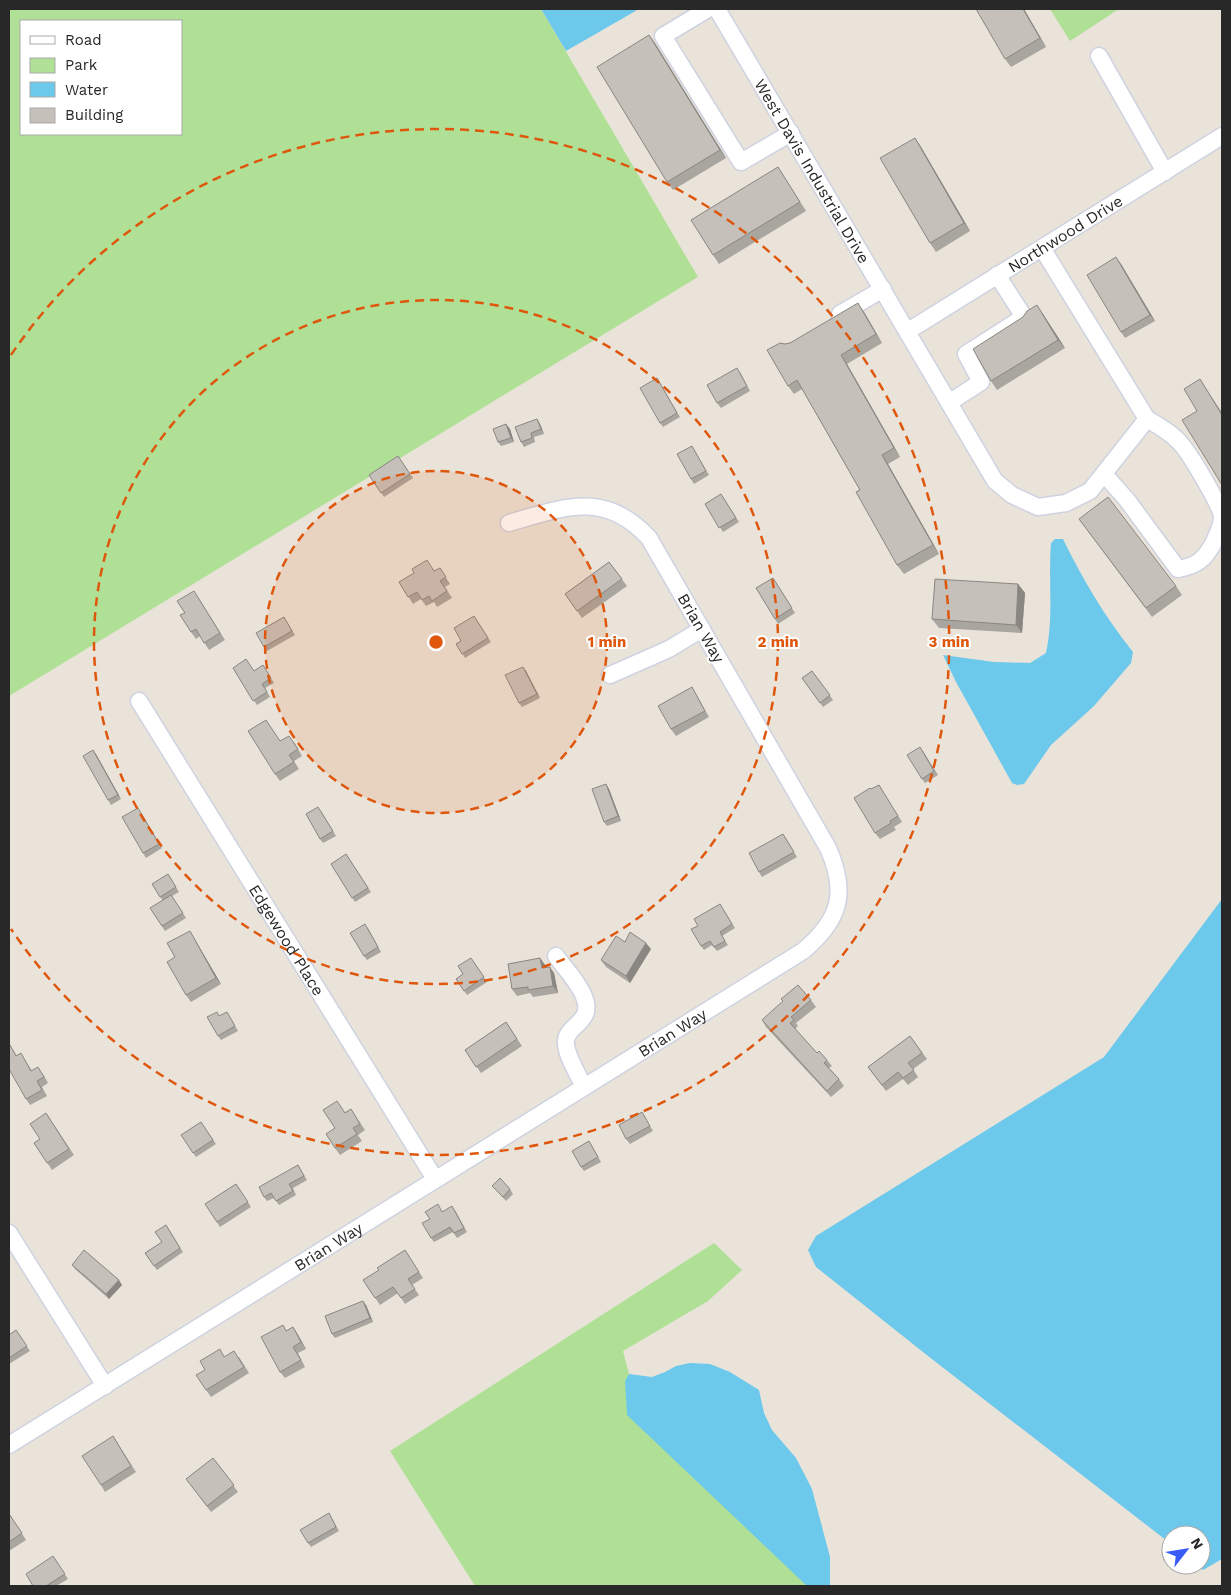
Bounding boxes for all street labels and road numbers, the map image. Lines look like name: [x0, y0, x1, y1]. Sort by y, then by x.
street label: West Davis Industrial Drive: [751, 75, 874, 267]
street label: Northwood Drive: [1004, 191, 1126, 276]
street label: Brian Way: [674, 590, 729, 667]
street label: Edgewood Place: [245, 881, 329, 999]
street label: Brian Way: [634, 1004, 710, 1061]
street label: Brian Way: [291, 1218, 367, 1275]

